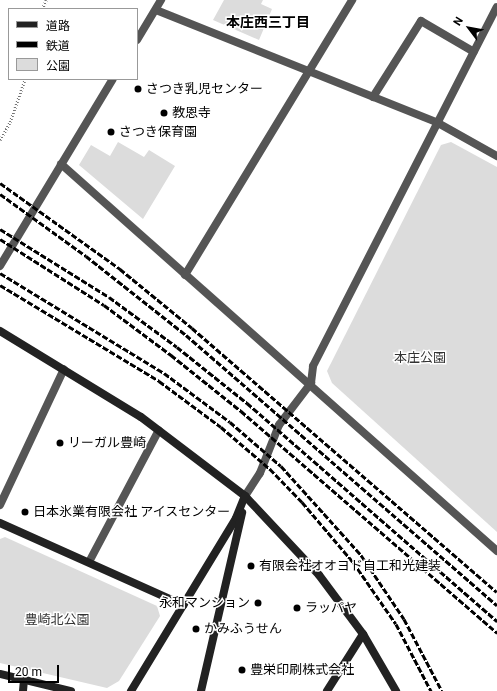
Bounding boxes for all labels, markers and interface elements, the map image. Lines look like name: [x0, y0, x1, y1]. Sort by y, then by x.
legend: [8, 8, 138, 80]
north arrow: [449, 8, 489, 48]
district label: 本庄西三丁目: [226, 14, 310, 30]
text: N: [451, 15, 466, 28]
text: 道路: [46, 19, 70, 33]
text: 鉄道: [46, 39, 70, 53]
text: 公園: [46, 59, 70, 73]
place label: さつき乳児センター: [146, 81, 263, 97]
marker: さつき乳児センター: [133, 84, 143, 94]
place label: 教恩寺: [172, 105, 211, 121]
marker: 教恩寺: [159, 108, 169, 118]
place label: さつき保育園: [119, 124, 197, 140]
marker: さつき保育園: [106, 127, 116, 137]
park label: 本庄公園: [394, 350, 446, 366]
place label: リーガル豊崎: [68, 435, 146, 451]
marker: リーガル豊崎: [55, 438, 65, 448]
place label: 日本氷業有限会社 アイスセンター: [33, 504, 231, 520]
marker: 日本氷業有限会社 アイスセンター: [20, 507, 30, 517]
place label: 有限会社オオヨド自工和光建装: [259, 558, 441, 574]
marker: 有限会社オオヨド自工和光建装: [246, 561, 256, 571]
place label: 永和マンション: [159, 595, 250, 611]
marker: 永和マンション: [253, 598, 263, 608]
place label: ラッパヤ: [305, 600, 357, 616]
marker: ラッパヤ: [292, 603, 302, 613]
park label: 豊崎北公園: [25, 612, 89, 628]
place label: かみふうせん: [204, 621, 282, 637]
marker: かみふうせん: [191, 624, 201, 634]
scale bar: [10, 657, 61, 683]
place label: 豊栄印刷株式会社: [250, 662, 354, 678]
text: 20 m: [15, 665, 42, 679]
marker: 豊栄印刷株式会社: [237, 665, 247, 675]

